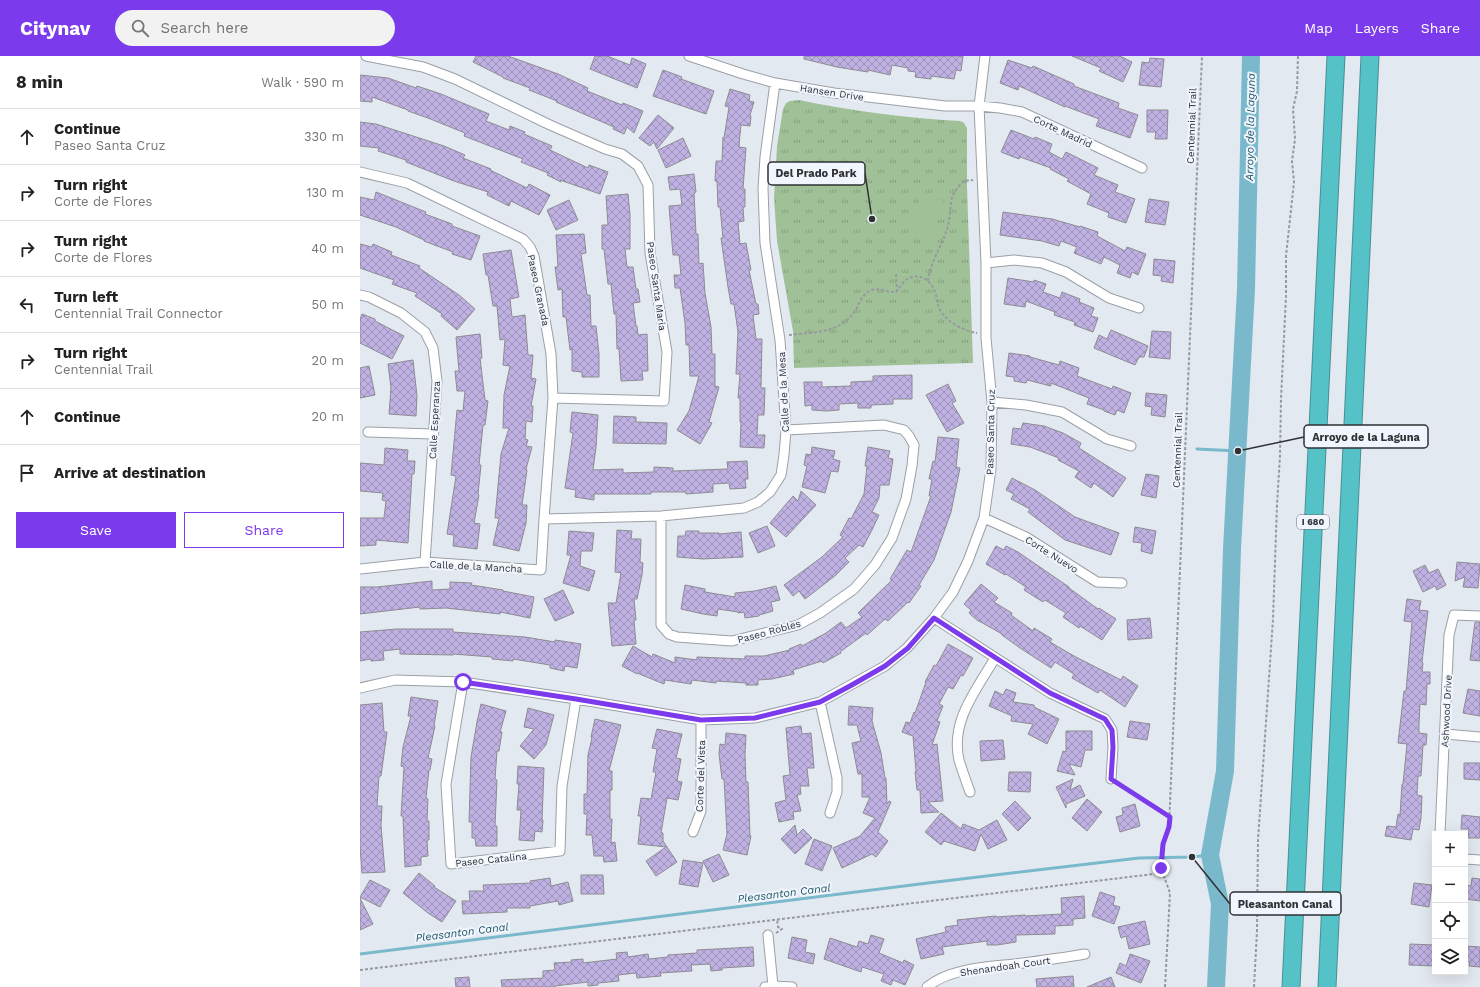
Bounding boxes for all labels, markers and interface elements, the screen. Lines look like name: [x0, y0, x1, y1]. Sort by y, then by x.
search box: [115, 10, 395, 46]
text: Citynav: [20, 17, 91, 40]
icon: search: [129, 17, 151, 39]
text: Search here: [161, 19, 248, 37]
text: Map: [1304, 20, 1333, 36]
text: Layers: [1355, 20, 1399, 36]
text: Share: [1421, 20, 1460, 36]
text: 8 min: [16, 72, 63, 92]
water label: Arroyo de la Laguna: [1243, 73, 1258, 182]
text: Walk · 590 m: [261, 75, 344, 90]
street label: Hansen Drive: [799, 82, 865, 103]
street label: Centennial Trail: [1185, 88, 1198, 164]
street label: Corte Madrid: [1032, 113, 1094, 150]
text: Continue: [54, 120, 121, 138]
icon: ahead: [16, 126, 38, 148]
text: 330 m: [304, 129, 344, 144]
text: Paseo Santa Cruz: [54, 138, 166, 153]
callout: Del Prado Park: [768, 162, 865, 185]
text: Del Prado Park: [775, 167, 857, 180]
text: Turn right: [54, 176, 127, 194]
icon: right: [16, 182, 38, 204]
text: 130 m: [306, 185, 344, 200]
text: Corte de Flores: [54, 194, 152, 209]
text: Turn right: [54, 232, 127, 250]
icon: right: [16, 238, 38, 260]
text: 40 m: [311, 241, 344, 256]
street label: Paseo Santa Maria: [645, 241, 668, 332]
text: Corte de Flores: [54, 250, 152, 265]
street label: Paseo Granada: [526, 253, 552, 327]
text: Turn left: [54, 288, 118, 306]
icon: left: [16, 294, 38, 316]
text: 50 m: [312, 297, 344, 312]
text: Centennial Trail Connector: [54, 306, 223, 321]
text: Turn right: [54, 344, 127, 362]
icon: right: [16, 350, 38, 372]
street label: Calle de la Mesa: [776, 351, 791, 432]
text: 20 m: [312, 353, 344, 368]
text: Centennial Trail: [54, 362, 153, 377]
street label: Calle Esperanza: [427, 380, 442, 459]
street label: Paseo Santa Cruz: [984, 389, 997, 475]
icon: ahead: [16, 406, 38, 428]
text: Continue: [54, 408, 121, 426]
text: 20 m: [312, 409, 344, 424]
street label: Centennial Trail: [1171, 412, 1184, 488]
callout: Arroyo de la Laguna: [1304, 425, 1428, 448]
text: Arroyo de la Laguna: [1312, 431, 1420, 444]
icon: arrive: [16, 462, 38, 484]
text: Arrive at destination: [54, 464, 206, 482]
button: Save: [16, 512, 176, 548]
button: Share: [184, 512, 344, 548]
road number: I 680: [1297, 515, 1329, 529]
street label: Corte Nuevo: [1023, 534, 1080, 575]
street label: Calle de la Mancha: [429, 559, 523, 574]
street label: Paseo Robles: [736, 618, 802, 645]
route start: [454, 673, 472, 691]
street label: Ashwood Drive: [1439, 674, 1454, 748]
street label: Corte del Vista: [694, 739, 707, 812]
map controls: [1432, 831, 1468, 975]
button: +: [1432, 831, 1468, 867]
street label: Paseo Catalina: [455, 850, 528, 869]
route end: [1152, 859, 1170, 877]
button: −: [1432, 867, 1468, 903]
water label: Pleasanton Canal: [737, 881, 832, 906]
callout: Pleasanton Canal: [1230, 892, 1341, 915]
text: Pleasanton Canal: [1238, 898, 1333, 911]
button: locate: [1432, 903, 1468, 939]
water label: Pleasanton Canal: [415, 920, 510, 945]
button: layers: [1432, 939, 1468, 975]
street label: Shenandoah Court: [959, 955, 1052, 978]

